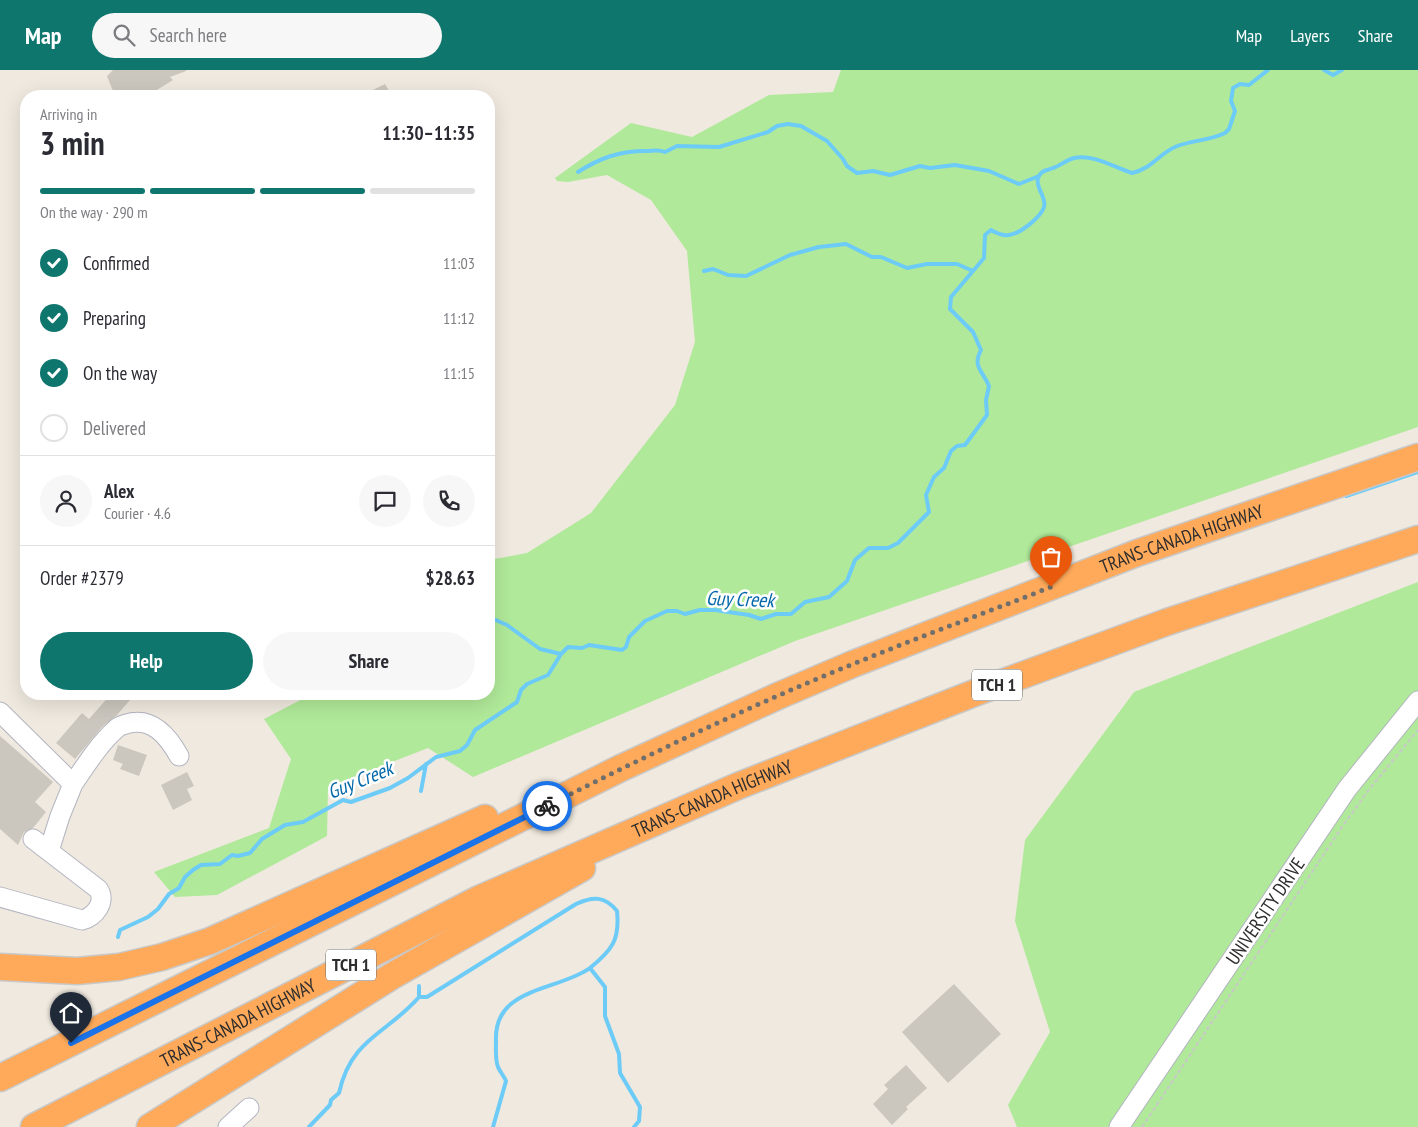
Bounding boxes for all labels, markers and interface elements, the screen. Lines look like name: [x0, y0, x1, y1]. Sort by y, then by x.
search box: [92, 13, 442, 58]
text: Map: [25, 20, 62, 51]
icon: search: [110, 21, 138, 49]
text: Search here: [150, 23, 227, 47]
text: Map: [1236, 24, 1262, 47]
text: Layers: [1290, 24, 1330, 47]
text: Share: [1358, 24, 1393, 47]
text: Arriving in: [40, 104, 97, 124]
text: 11:30–11:35: [382, 121, 475, 145]
text: 3 min: [40, 122, 105, 164]
text: On the way · 290 m: [40, 202, 148, 222]
icon: check: [40, 249, 68, 277]
text: Confirmed: [83, 251, 150, 275]
text: 11:03: [443, 253, 475, 273]
icon: check: [40, 304, 68, 332]
text: Preparing: [83, 306, 146, 330]
text: 11:12: [443, 308, 475, 328]
icon: check: [40, 359, 68, 387]
text: On the way: [83, 361, 157, 385]
text: 11:15: [443, 363, 475, 383]
text: Delivered: [83, 416, 146, 440]
button: person: [40, 475, 92, 527]
button: chat: [359, 475, 411, 527]
button: phone: [423, 475, 475, 527]
text: Alex: [104, 479, 134, 503]
street label: TRANS-CANADA HIGHWAY: [1096, 499, 1267, 578]
text: Courier · 4.6: [104, 503, 171, 523]
pin: [1030, 536, 1072, 587]
icon: bag: [1037, 543, 1065, 571]
text: Order #2379: [40, 566, 124, 590]
text: $28.63: [426, 566, 475, 590]
water label: Guy Creek: [705, 585, 777, 613]
button: Help: [40, 632, 253, 690]
button: Share: [263, 632, 475, 690]
road number: TCH 1: [972, 670, 1022, 700]
water label: Guy Creek: [324, 754, 399, 805]
street label: TRANS-CANADA HIGHWAY: [628, 754, 796, 843]
courier: [522, 781, 572, 831]
icon: bike: [533, 792, 561, 820]
street label: UNIVERSITY DRIVE: [1220, 853, 1310, 969]
road number: TCH 1: [326, 950, 376, 980]
street label: TRANS-CANADA HIGHWAY: [156, 973, 320, 1072]
pin: [50, 992, 92, 1043]
icon: home: [57, 999, 85, 1027]

